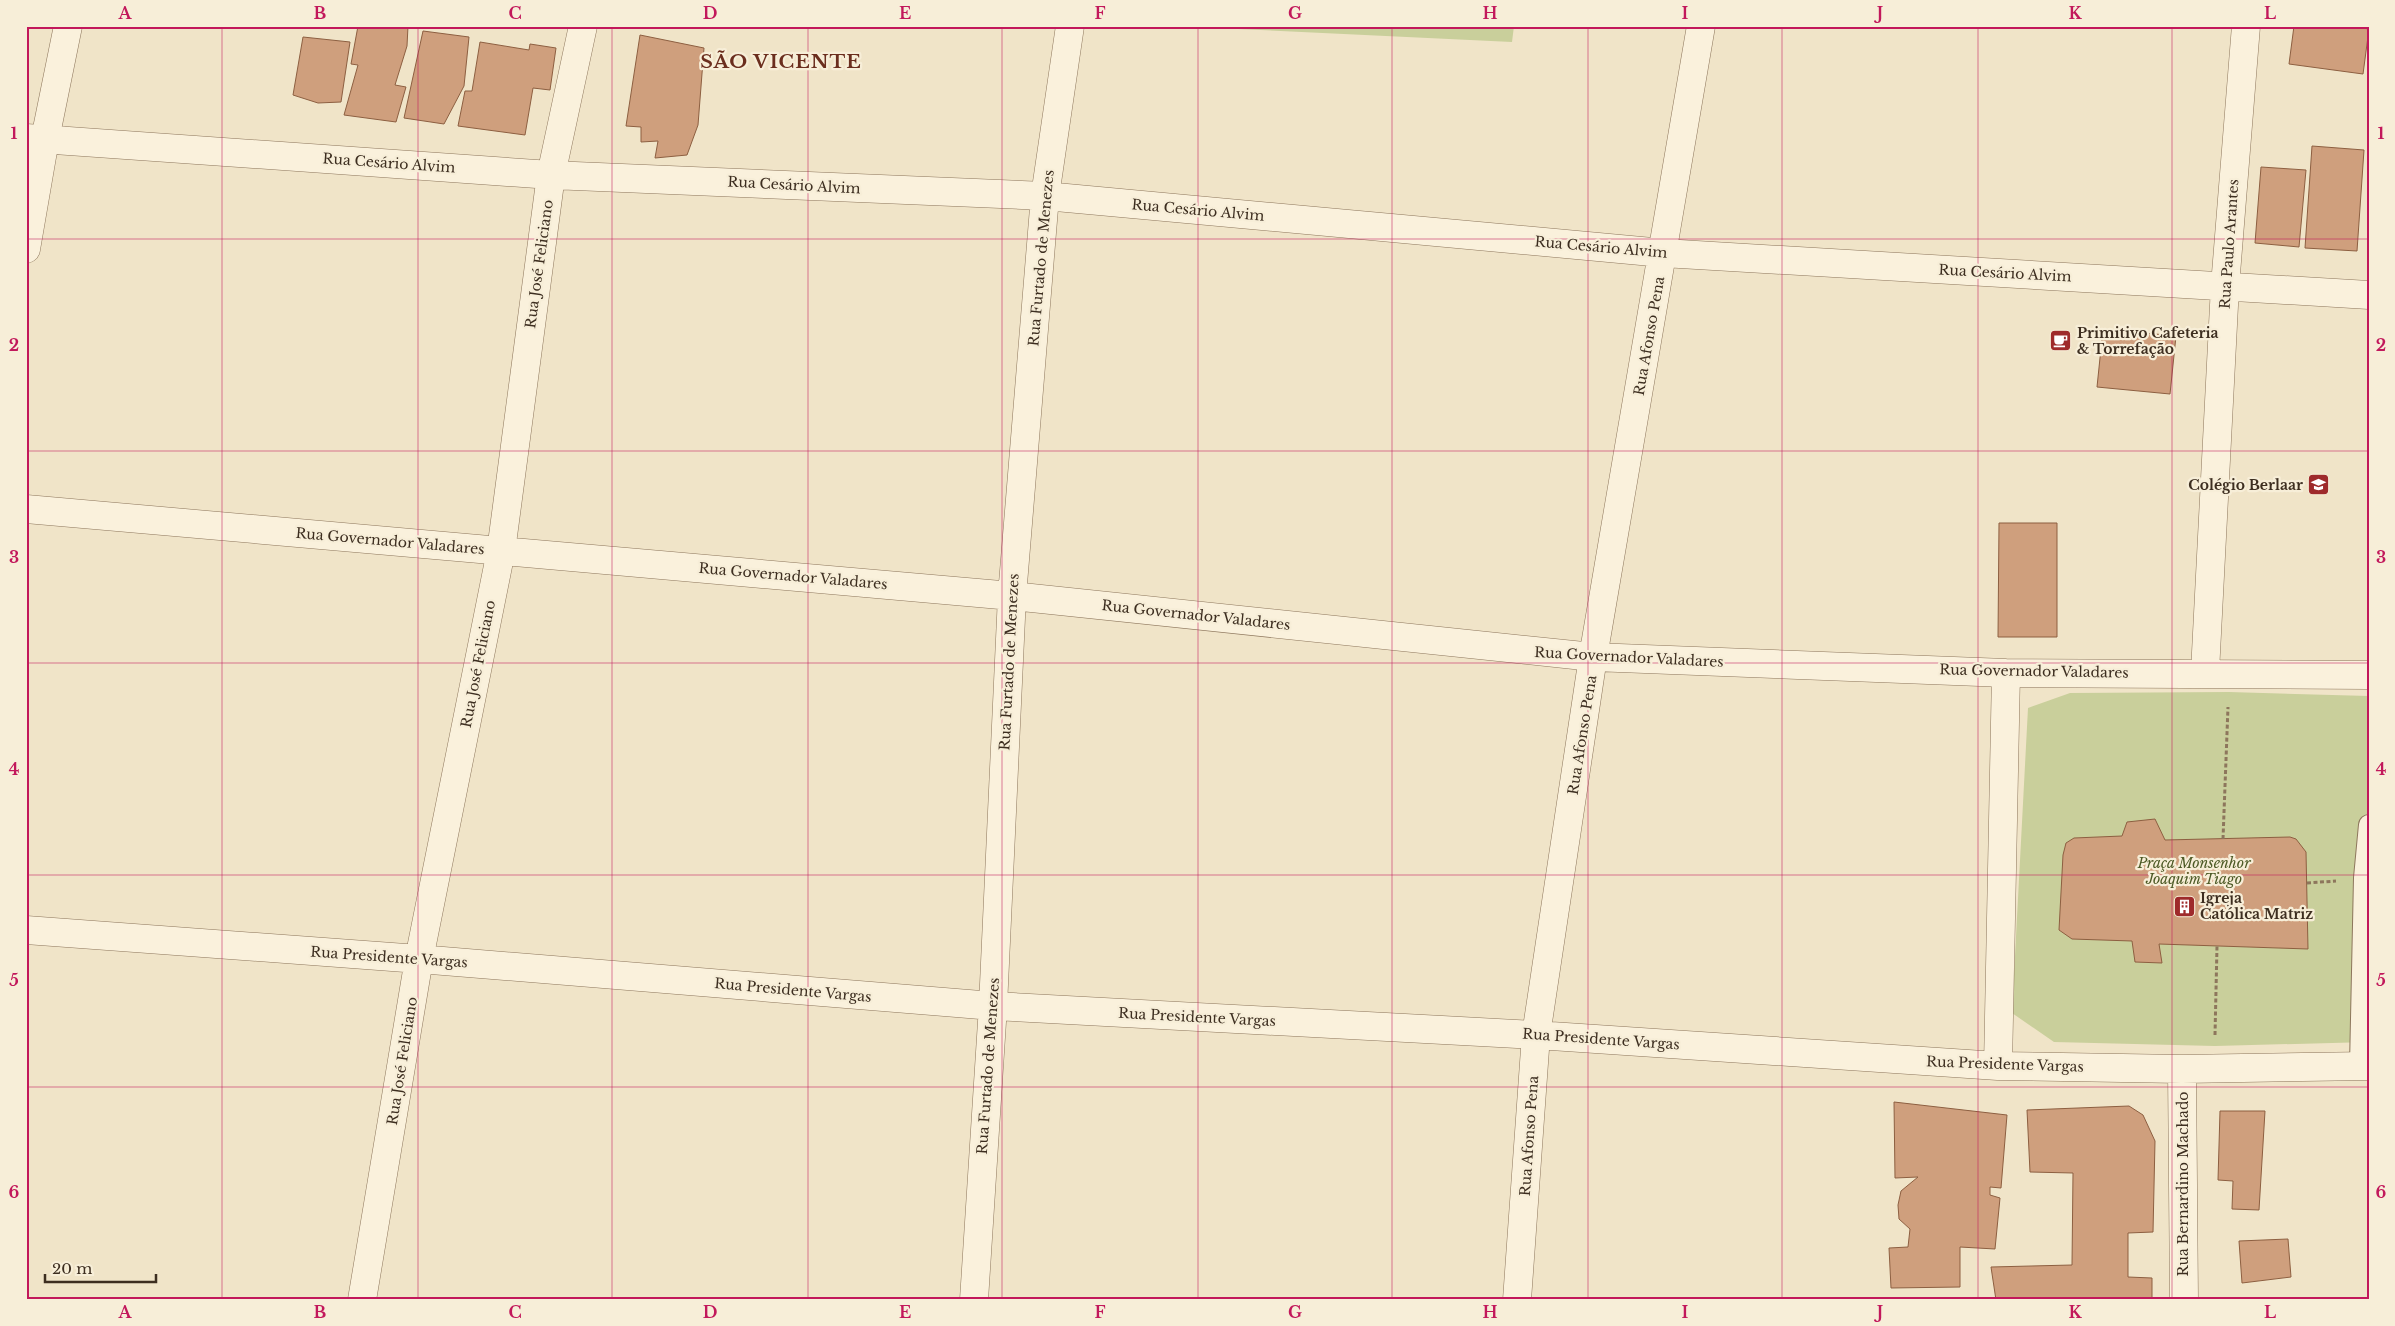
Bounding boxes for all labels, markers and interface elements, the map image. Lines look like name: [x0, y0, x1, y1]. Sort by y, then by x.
text: A: [118, 3, 133, 23]
text: B: [314, 3, 327, 23]
text: C: [508, 3, 522, 23]
text: D: [703, 3, 717, 23]
text: E: [899, 3, 911, 23]
text: F: [1094, 3, 1106, 23]
text: G: [1288, 3, 1302, 23]
text: H: [1482, 3, 1498, 23]
text: I: [1682, 3, 1689, 23]
text: J: [1874, 3, 1883, 23]
text: K: [2068, 3, 2082, 23]
text: L: [2264, 3, 2276, 23]
district label: SÃO VICENTE: [700, 50, 862, 73]
text: 1: [11, 123, 18, 143]
text: 1: [2378, 123, 2385, 143]
street label: Rua Cesário Alvim: [322, 149, 456, 177]
street label: Rua Furtado de Menezes: [1024, 169, 1058, 347]
street label: Rua Cesário Alvim: [727, 173, 861, 197]
street label: Rua Paulo Arantes: [2215, 178, 2243, 310]
street label: Rua Cesário Alvim: [1131, 195, 1265, 225]
street label: Rua José Feliciano: [521, 199, 557, 329]
street label: Rua Cesário Alvim: [1534, 232, 1668, 262]
street label: Rua Cesário Alvim: [1938, 261, 2072, 285]
street label: Rua Afonso Pena: [1630, 275, 1668, 397]
place label: Primitivo Cafeteria & Torrefação: [2077, 324, 2219, 358]
cafe icon: Primitivo Cafeteria & Torrefação: [2049, 329, 2073, 353]
text: 2: [9, 335, 19, 355]
text: 2: [2376, 335, 2386, 355]
school or university icon: Colégio Berlaar: [2307, 473, 2331, 497]
place label: Colégio Berlaar: [2188, 476, 2303, 494]
street label: Rua Governador Valadares: [295, 524, 485, 558]
text: 3: [9, 547, 19, 567]
text: 3: [2376, 547, 2386, 567]
street label: Rua Governador Valadares: [698, 559, 888, 593]
street label: Rua Furtado de Menezes: [995, 573, 1023, 751]
street label: Rua Governador Valadares: [1101, 596, 1291, 634]
street label: Rua José Feliciano: [457, 599, 499, 729]
street label: Rua Governador Valadares: [1534, 643, 1724, 671]
street label: Rua Governador Valadares: [1939, 660, 2129, 682]
street label: Rua Afonso Pena: [1564, 674, 1600, 796]
text: 4: [9, 759, 19, 779]
text: 4: [2376, 759, 2386, 779]
park label: Praça Monsenhor Joaquim Tiago: [2136, 854, 2251, 888]
place label: Igreja Católica Matriz: [2200, 889, 2313, 923]
building icon: Igreja Católica Matriz: [2172, 894, 2196, 918]
street label: Rua Presidente Vargas: [310, 943, 468, 971]
text: 5: [9, 970, 19, 990]
text: 5: [2376, 970, 2386, 990]
street label: Rua Presidente Vargas: [714, 974, 872, 1006]
street label: Rua Furtado de Menezes: [973, 977, 1003, 1155]
street label: Rua José Feliciano: [383, 996, 421, 1126]
street label: Rua Presidente Vargas: [1118, 1004, 1276, 1030]
street label: Rua Presidente Vargas: [1522, 1025, 1680, 1053]
street label: Rua Presidente Vargas: [1926, 1052, 2084, 1076]
street label: Rua Afonso Pena: [1516, 1075, 1542, 1197]
street label: Rua Bernardino Machado: [2174, 1092, 2192, 1276]
text: 6: [9, 1182, 20, 1202]
text: 6: [2376, 1182, 2387, 1202]
scale bar: [45, 1251, 156, 1283]
text: 20 m: [52, 1259, 92, 1278]
text: A: [118, 1302, 133, 1322]
text: B: [314, 1302, 327, 1322]
text: C: [508, 1302, 522, 1322]
text: D: [703, 1302, 717, 1322]
text: E: [899, 1302, 911, 1322]
text: F: [1094, 1302, 1106, 1322]
text: G: [1288, 1302, 1302, 1322]
text: H: [1482, 1302, 1498, 1322]
text: I: [1682, 1302, 1689, 1322]
text: J: [1874, 1302, 1883, 1322]
text: K: [2068, 1302, 2082, 1322]
text: L: [2264, 1302, 2276, 1322]

